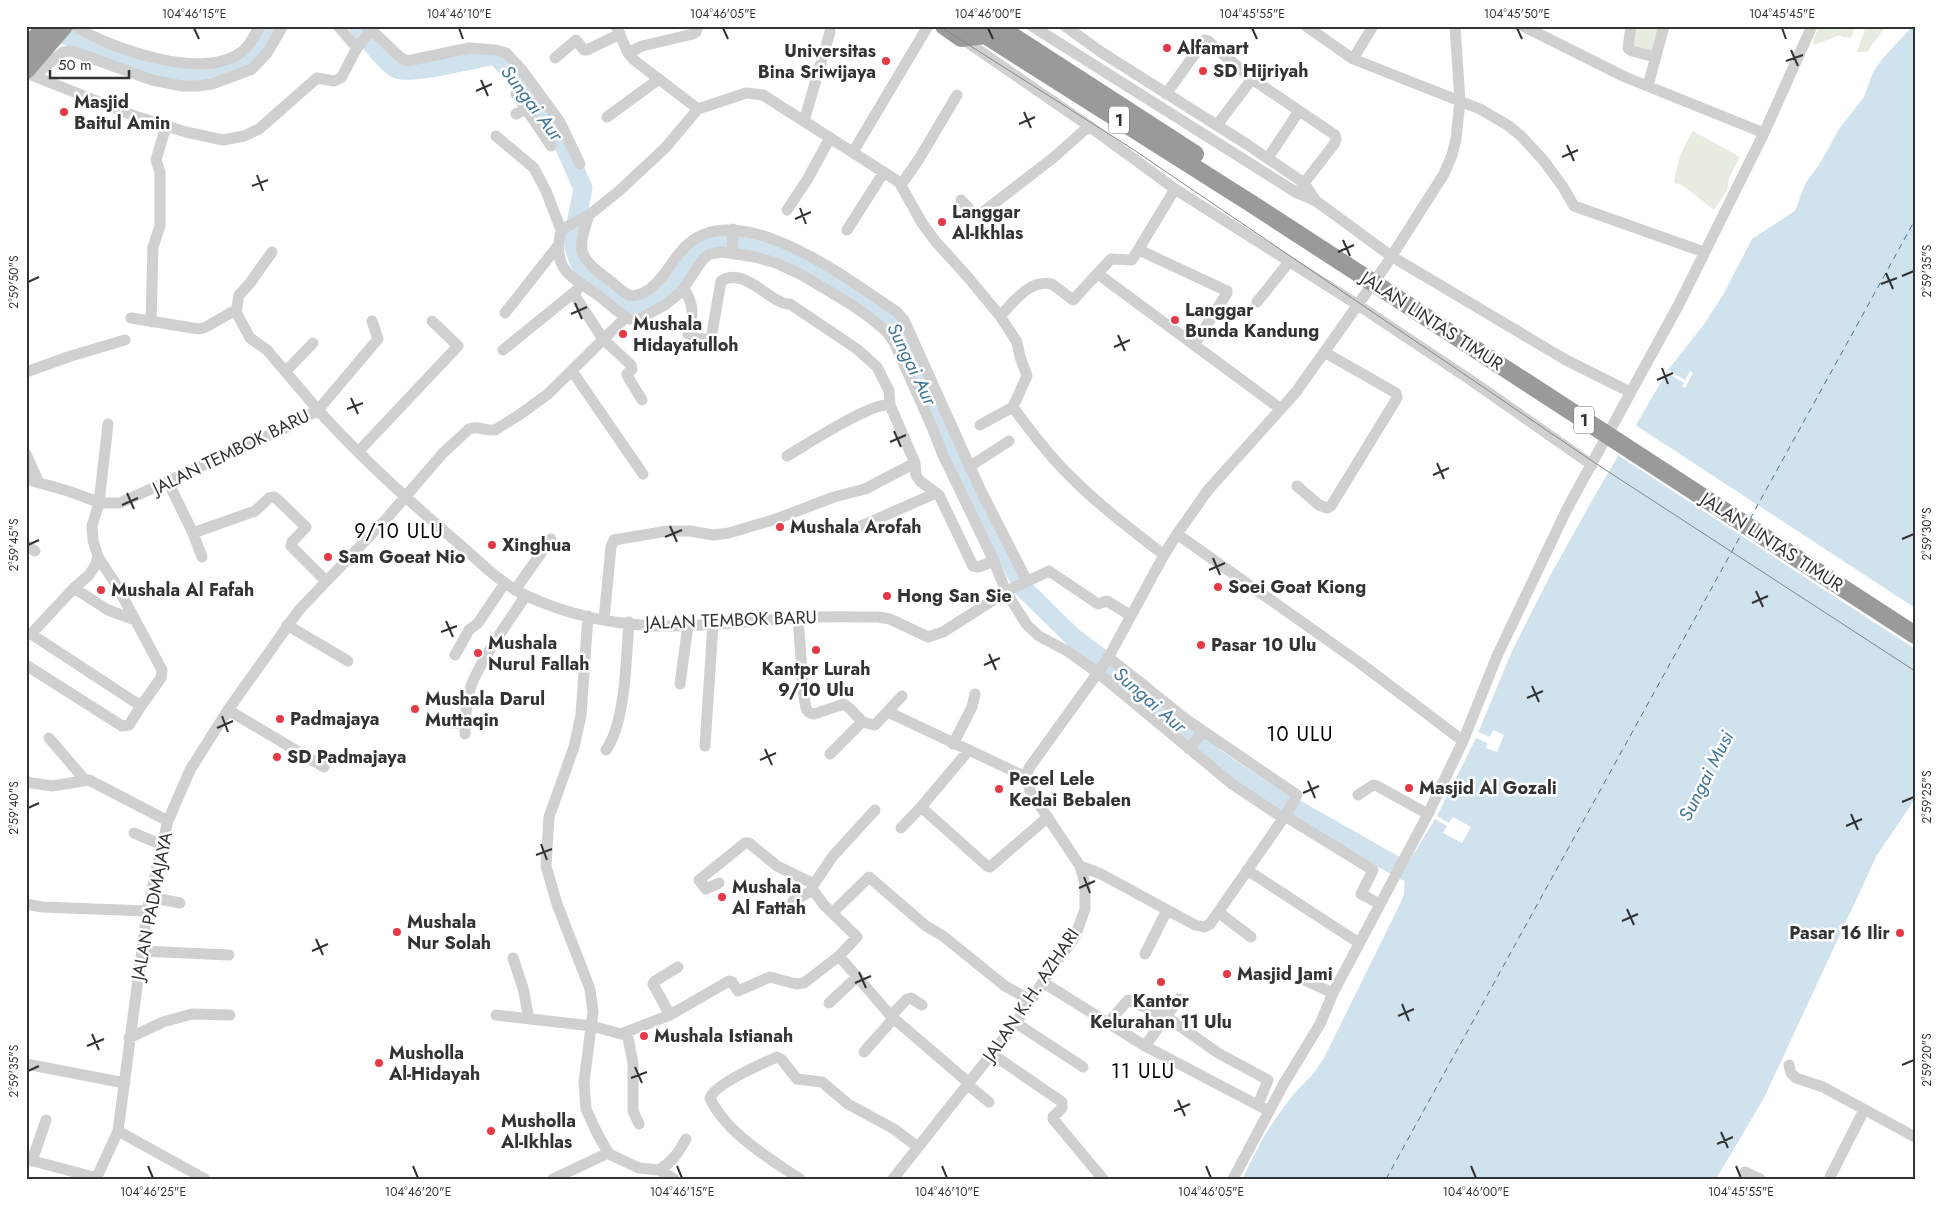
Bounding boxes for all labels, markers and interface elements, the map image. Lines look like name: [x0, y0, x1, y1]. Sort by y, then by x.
text: 104°46'15"E: [162, 5, 226, 23]
text: 104°46'10"E: [426, 5, 492, 23]
text: 104°46'05"E: [690, 5, 756, 23]
text: 104°46'00"E: [955, 5, 1021, 23]
text: 104°45'55"E: [1219, 5, 1285, 23]
text: 104°45'50"E: [1484, 5, 1550, 23]
text: 104°45'45"E: [1749, 5, 1815, 23]
place label: Alfamart: [1176, 35, 1249, 61]
place label: Universitas Bina Sriwijaya: [758, 38, 876, 85]
marker: Alfamart: [1161, 42, 1173, 54]
scale bar: [50, 48, 129, 80]
text: 50 m: [58, 54, 92, 76]
marker: Universitas Bina Sriwijaya: [880, 55, 892, 67]
place label: SD Hijriyah: [1213, 58, 1309, 84]
water label: Sungai Aur: [495, 59, 570, 148]
marker: SD Hijriyah: [1197, 65, 1209, 77]
place label: Masjid Baitul Amin: [74, 89, 170, 136]
marker: Masjid Baitul Amin: [58, 106, 70, 118]
road number: 1: [1109, 106, 1129, 134]
place label: Langgar Al-Ikhlas: [951, 199, 1023, 246]
marker: Langgar Al-Ikhlas: [936, 216, 948, 228]
text: 2°59'35"S: [1918, 244, 1936, 297]
text: 2°59'50"S: [5, 255, 23, 309]
street label: JALAN LINTAS TIMUR: [1354, 264, 1508, 377]
place label: Langgar Bunda Kandung: [1185, 297, 1319, 344]
place label: Mushala Hidayatulloh: [633, 311, 739, 358]
marker: Langgar Bunda Kandung: [1169, 314, 1181, 326]
water label: Sungai Aur: [880, 318, 944, 411]
marker: Mushala Hidayatulloh: [617, 328, 629, 340]
street label: JALAN TEMBOK BARU: [146, 403, 314, 502]
road number: 1: [1574, 406, 1594, 434]
street label: JALAN LINTAS TIMUR: [1694, 485, 1848, 598]
text: 2°59'30"S: [1918, 507, 1936, 561]
place label: Mushala Arofah: [790, 514, 922, 540]
district label: 9/10 ULU: [354, 517, 444, 546]
text: 2°59'45"S: [5, 518, 23, 572]
marker: Mushala Arofah: [774, 521, 786, 533]
place label: Xinghua: [502, 532, 571, 558]
marker: Xinghua: [486, 539, 498, 551]
place label: Sam Goeat Nio: [338, 544, 466, 570]
marker: Sam Goeat Nio: [322, 551, 334, 563]
place label: Soei Goat Kiong: [1228, 574, 1366, 600]
place label: Mushala Al Fafah: [111, 577, 254, 603]
marker: Soei Goat Kiong: [1212, 581, 1224, 593]
place label: Hong San Sie: [897, 583, 1012, 609]
marker: Mushala Al Fafah: [95, 584, 107, 596]
marker: Hong San Sie: [881, 590, 893, 602]
street label: JALAN TEMBOK BARU: [643, 604, 817, 636]
place label: Mushala Nurul Fallah: [488, 630, 589, 677]
place label: Pasar 10 Ulu: [1211, 632, 1316, 658]
marker: Pasar 10 Ulu: [1195, 639, 1207, 651]
marker: Kantpr Lurah 9/10 Ulu: [810, 644, 822, 656]
marker: Mushala Nurul Fallah: [472, 647, 484, 659]
place label: Kantpr Lurah 9/10 Ulu: [761, 656, 871, 703]
water label: Sungai Aur: [1108, 661, 1194, 740]
place label: Mushala Darul Muttaqin: [425, 686, 545, 733]
marker: Mushala Darul Muttaqin: [409, 703, 421, 715]
place label: Padmajaya: [290, 706, 380, 732]
marker: Padmajaya: [274, 713, 286, 725]
district label: 10 ULU: [1266, 720, 1334, 749]
water label: Sungai Musi: [1672, 725, 1741, 826]
place label: SD Padmajaya: [287, 744, 406, 770]
marker: SD Padmajaya: [271, 751, 283, 763]
place label: Pecel Lele Kedai Bebalen: [1009, 766, 1131, 813]
text: 2°59'25"S: [1918, 770, 1936, 824]
place label: Masjid Al Gozali: [1419, 775, 1557, 801]
text: 2°59'40"S: [5, 781, 23, 835]
marker: Masjid Al Gozali: [1403, 782, 1415, 794]
marker: Pecel Lele Kedai Bebalen: [993, 783, 1005, 795]
street label: JALAN PADMAJAYA: [125, 830, 179, 984]
place label: Mushala Al Fattah: [731, 874, 806, 921]
marker: Mushala Al Fattah: [716, 891, 728, 903]
place label: Mushala Nur Solah: [407, 909, 491, 956]
place label: Pasar 16 Ilir: [1789, 920, 1891, 946]
street label: JALAN K.H. AZHARI: [975, 923, 1085, 1069]
marker: Mushala Nur Solah: [391, 926, 403, 938]
marker: Pasar 16 Ilir: [1894, 927, 1906, 939]
place label: Masjid Jami: [1237, 961, 1333, 987]
marker: Masjid Jami: [1221, 968, 1233, 980]
marker: Kantor Kelurahan 11 Ulu: [1155, 976, 1167, 988]
place label: Kantor Kelurahan 11 Ulu: [1090, 988, 1232, 1035]
place label: Mushala Istianah: [654, 1023, 793, 1049]
marker: Mushala Istianah: [638, 1030, 650, 1042]
text: 2°59'20"S: [1918, 1033, 1936, 1087]
place label: Musholla Al-Hidayah: [388, 1040, 480, 1087]
text: 2°59'35"S: [5, 1044, 23, 1097]
marker: Musholla Al-Hidayah: [373, 1057, 385, 1069]
district label: 11 ULU: [1111, 1057, 1175, 1086]
place label: Musholla Al-Ikhlas: [500, 1108, 576, 1155]
marker: Musholla Al-Ikhlas: [485, 1125, 497, 1137]
text: 104°46'25"E: [120, 1183, 186, 1201]
text: 104°46'20"E: [385, 1183, 451, 1201]
text: 104°46'15"E: [650, 1183, 714, 1201]
text: 104°46'10"E: [914, 1183, 980, 1201]
text: 104°46'05"E: [1178, 1183, 1244, 1201]
text: 104°46'00"E: [1443, 1183, 1509, 1201]
text: 104°45'55"E: [1708, 1183, 1774, 1201]

